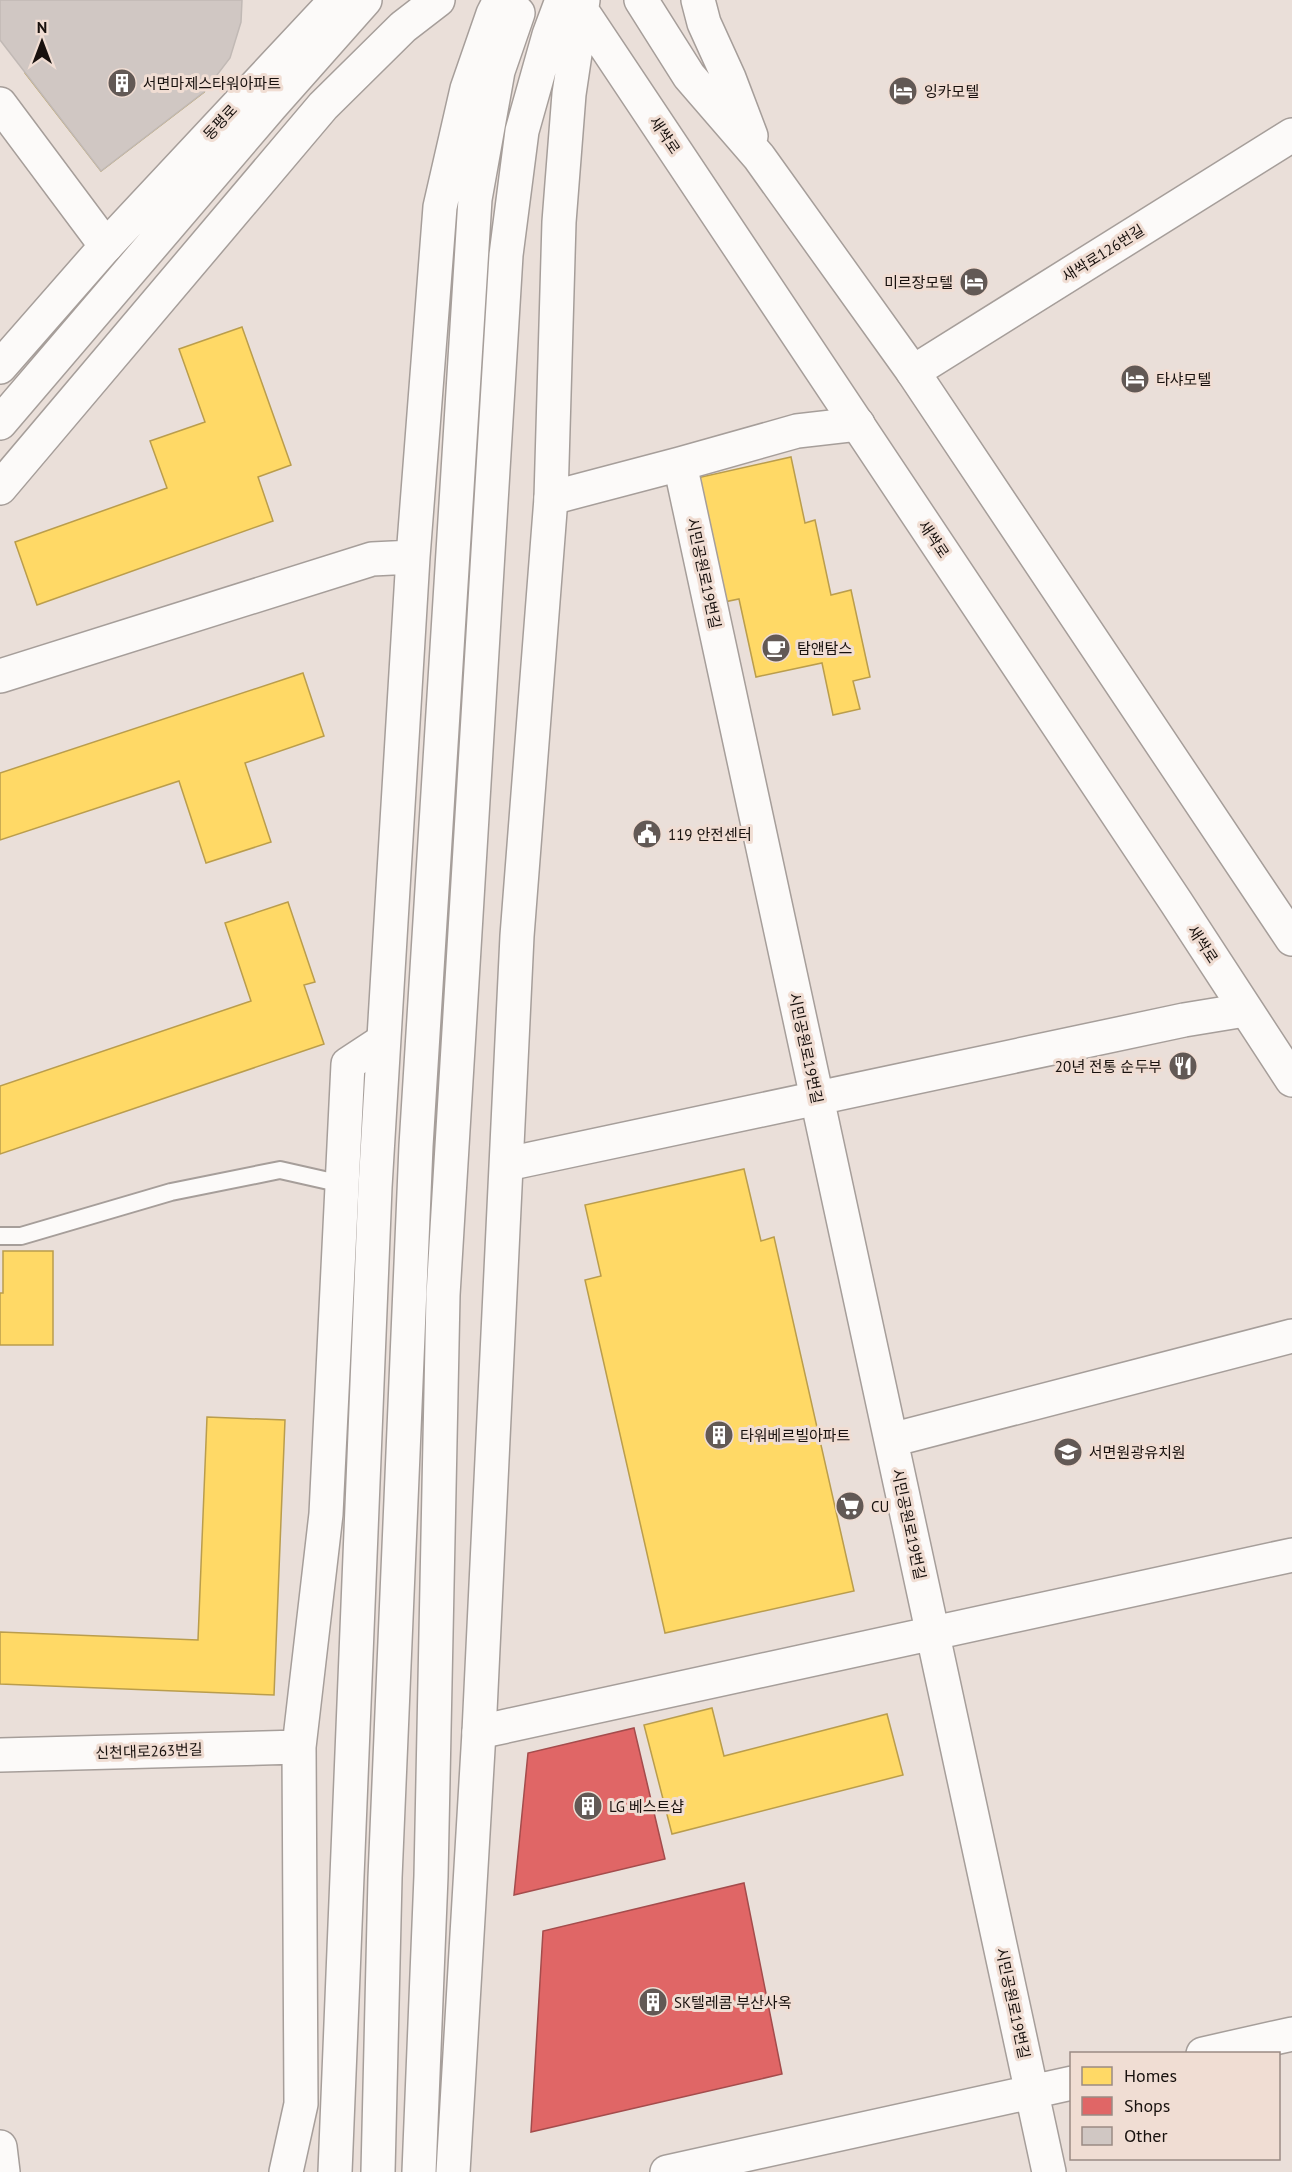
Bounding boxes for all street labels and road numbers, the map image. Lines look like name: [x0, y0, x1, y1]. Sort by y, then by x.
street label: 동평로: [199, 100, 241, 144]
street label: 새싹로: [646, 113, 684, 157]
street label: 새싹로126번길: [1058, 220, 1148, 286]
street label: 시민공원로19번길: [683, 516, 725, 630]
street label: 새싹로: [915, 517, 953, 561]
street label: 새싹로: [1184, 921, 1222, 967]
street label: 시민공원로19번길: [785, 991, 827, 1105]
street label: 시민공원로19번길: [888, 1467, 930, 1581]
street label: 신천대로263번길: [95, 1740, 203, 1762]
street label: 시민공원로19번길: [992, 1946, 1034, 2060]

